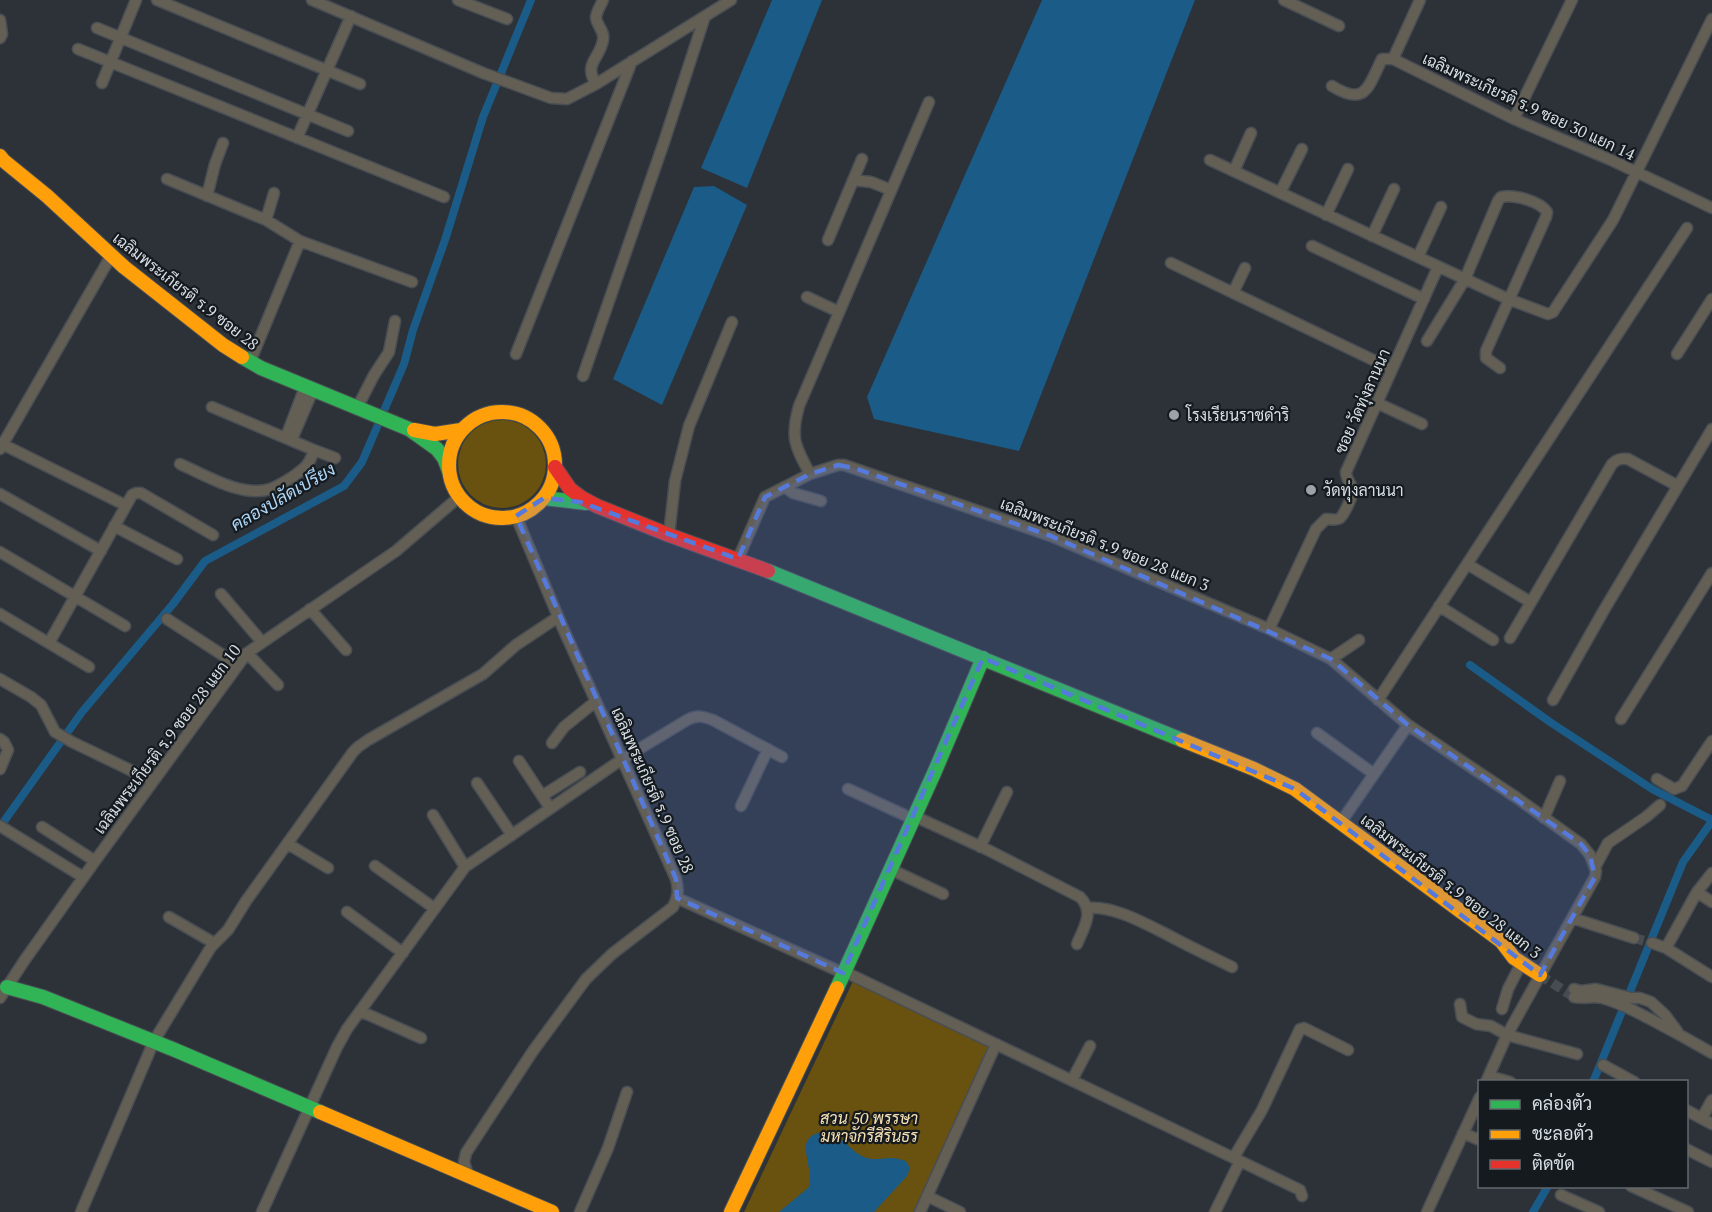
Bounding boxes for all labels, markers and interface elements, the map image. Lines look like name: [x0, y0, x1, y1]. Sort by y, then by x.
street label: เฉลิมพระเกียรติ ร.9 ซอย 30 แยก 14: [1419, 47, 1639, 165]
street label: เฉลิมพระเกียรติ ร.9 ซอย 28: [108, 227, 264, 355]
street label: ซอย วัดทุ่งลานนา: [1329, 345, 1396, 457]
place label: โรงเรียนราชดำริ: [1185, 404, 1290, 426]
marker: โรงเรียนราชดำริ: [1167, 408, 1181, 422]
water label: คลองปลัดเปรียง: [226, 456, 339, 536]
place label: วัดทุ่งลานนา: [1323, 479, 1404, 502]
marker: วัดทุ่งลานนา: [1304, 483, 1318, 497]
street label: เฉลิมพระเกียรติ ร.9 ซอย 28 แยก 3: [997, 492, 1213, 596]
street label: เฉลิมพระเกียรติ ร.9 ซอย 28 แยก 10: [88, 640, 246, 838]
street label: เฉลิมพระเกียรติ ร.9 ซอย 28: [606, 703, 700, 877]
street label: เฉลิมพระเกียรติ ร.9 ซอย 28 แยก 3: [1356, 809, 1546, 963]
legend: [1478, 1080, 1688, 1188]
text: คล่องตัว: [1532, 1091, 1592, 1115]
park label: สวน 50 พรรษา มหาจักรีสิรินธร: [820, 1107, 919, 1147]
text: ชะลอตัว: [1532, 1121, 1594, 1145]
text: ติดขัด: [1532, 1151, 1575, 1175]

